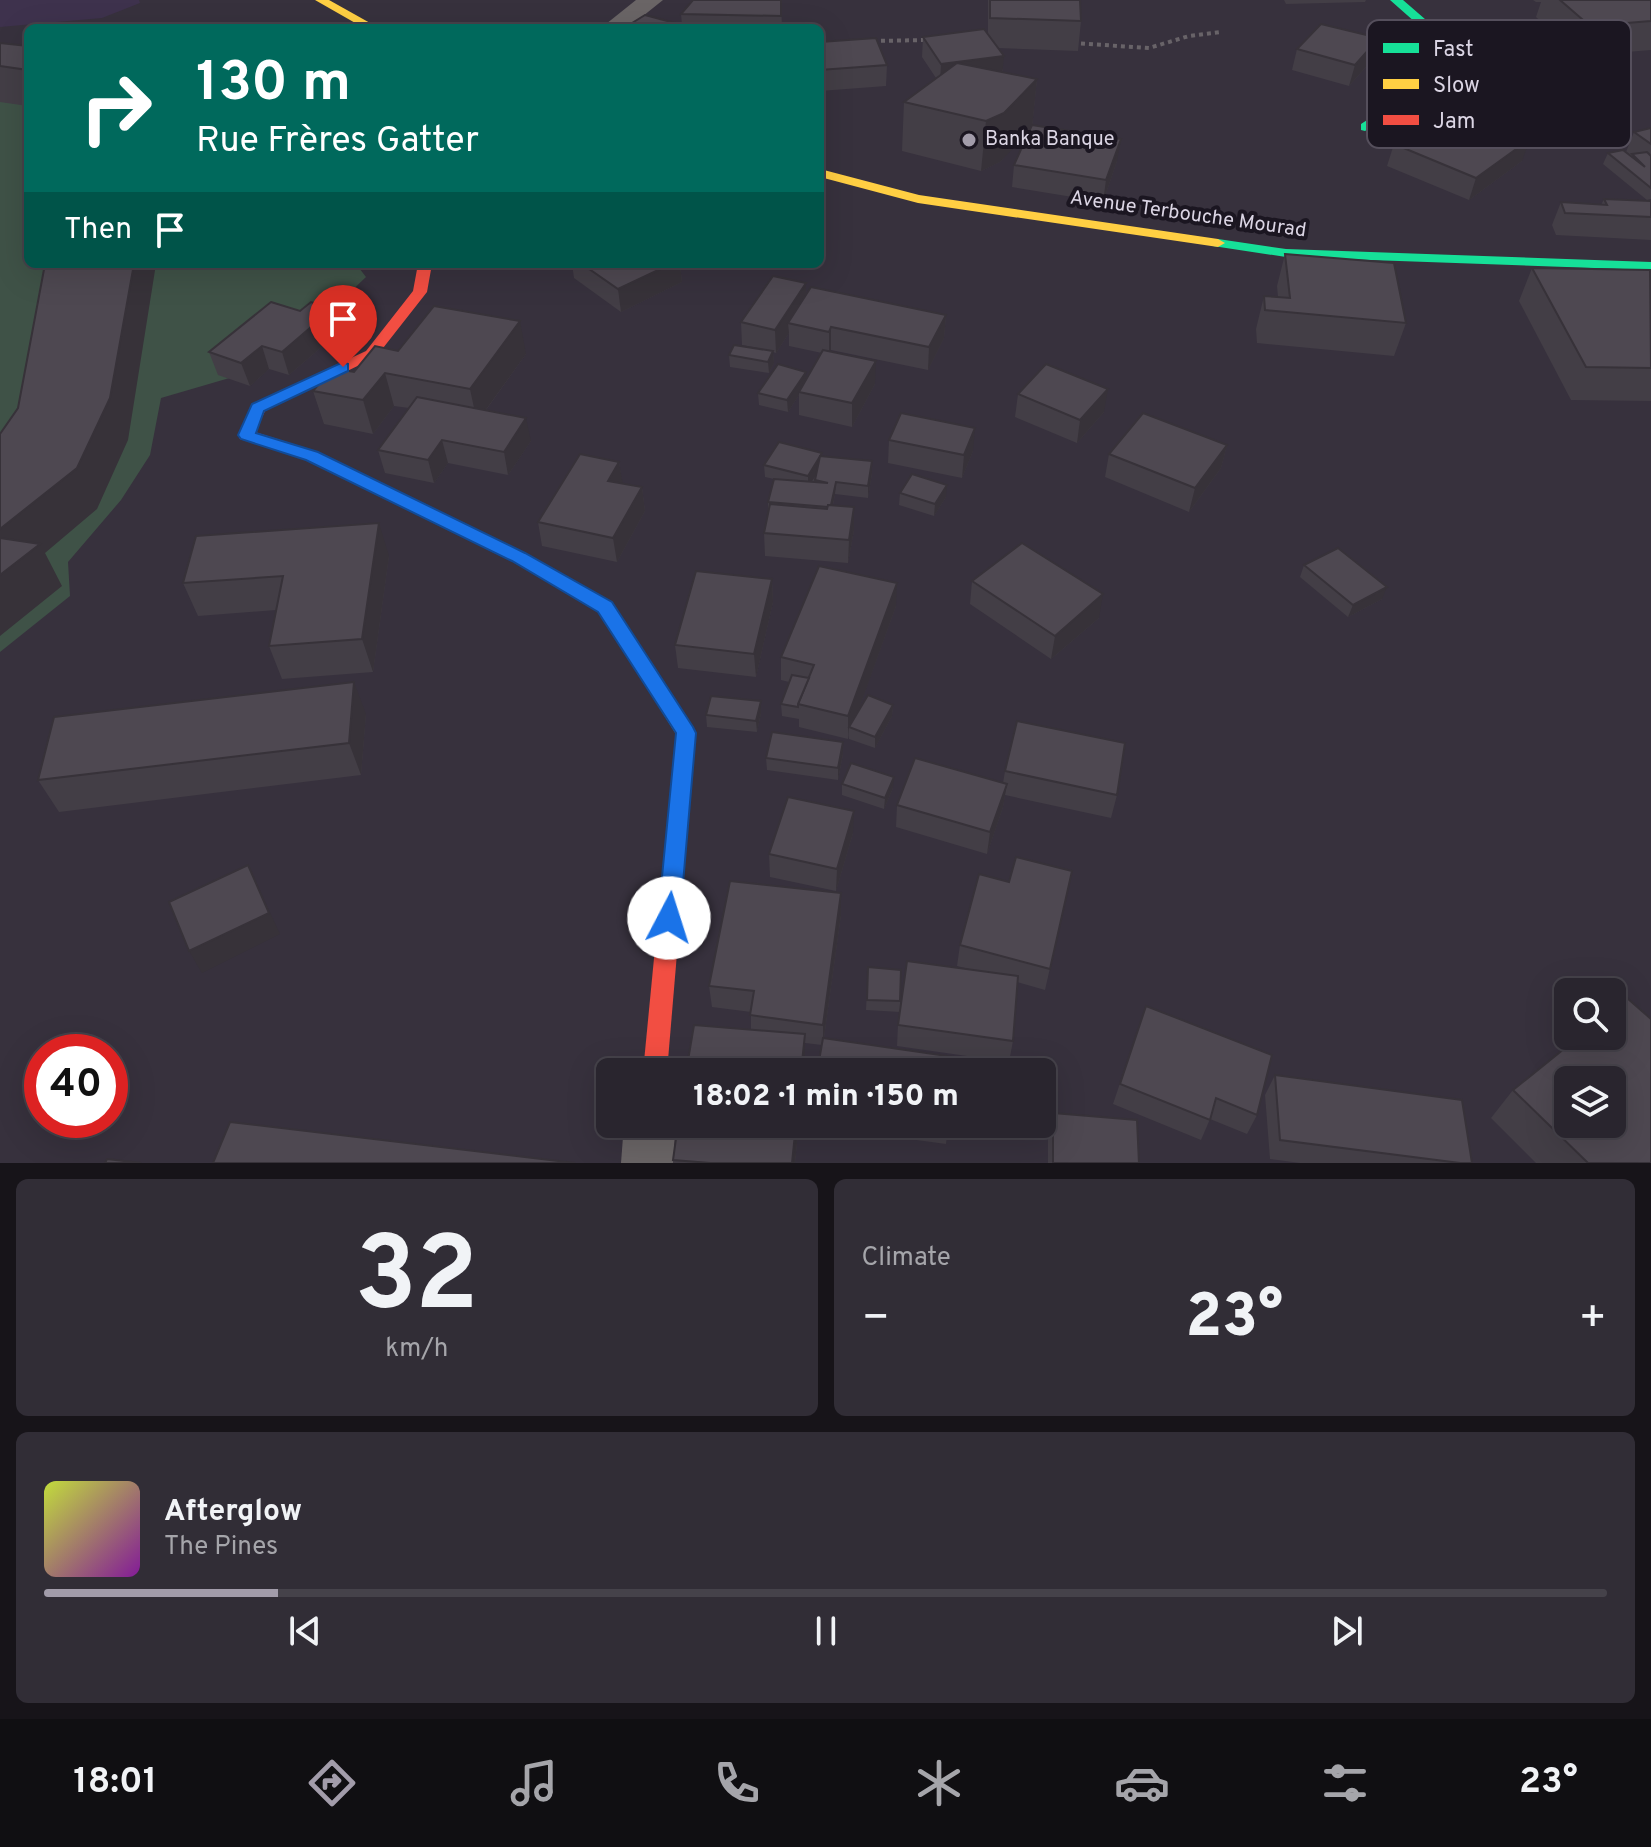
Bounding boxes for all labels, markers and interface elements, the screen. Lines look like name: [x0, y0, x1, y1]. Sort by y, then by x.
legend: [1367, 20, 1631, 148]
text: Fast: [1433, 37, 1474, 64]
text: 130 m: [196, 50, 351, 120]
icon: right: [64, 56, 168, 160]
text: Slow: [1433, 73, 1480, 100]
text: Jam: [1433, 109, 1476, 136]
text: Rue Frères Gatter: [196, 119, 479, 165]
place label: Banka Banque: [985, 127, 1115, 153]
marker: Banka Banque: [960, 131, 978, 149]
street label: Avenue Terbouche Mourad: [1068, 186, 1308, 244]
icon: arrive: [148, 208, 192, 252]
text: Then: [64, 212, 132, 249]
pin: [309, 285, 377, 367]
icon: arrive: [321, 297, 365, 341]
position arrow: [627, 876, 711, 960]
map controls: [1554, 978, 1626, 1138]
button: search: [1554, 978, 1626, 1050]
speed limit sign: 40: [24, 1034, 128, 1138]
button: layers: [1554, 1066, 1626, 1138]
text: 18:02 · 1 min · 150 m: [693, 1079, 959, 1116]
text: 32: [355, 1215, 479, 1347]
text: Climate: [862, 1242, 951, 1275]
text: 23°: [1185, 1282, 1283, 1358]
text: −: [862, 1292, 890, 1348]
text: +: [1579, 1292, 1607, 1348]
text: km/h: [385, 1333, 448, 1366]
text: Afterglow: [164, 1494, 302, 1531]
text: The Pines: [164, 1531, 278, 1564]
icon: previous: [283, 1609, 327, 1653]
icon: pause: [804, 1609, 848, 1653]
icon: next: [1325, 1609, 1369, 1653]
icon: directions: [304, 1755, 360, 1811]
icon: music: [506, 1755, 562, 1811]
icon: phone: [709, 1755, 765, 1811]
icon: climate: [911, 1755, 967, 1811]
icon: car: [1114, 1755, 1170, 1811]
icon: filters: [1317, 1755, 1373, 1811]
text: 18:01: [73, 1760, 157, 1806]
text: 23°: [1519, 1760, 1578, 1806]

